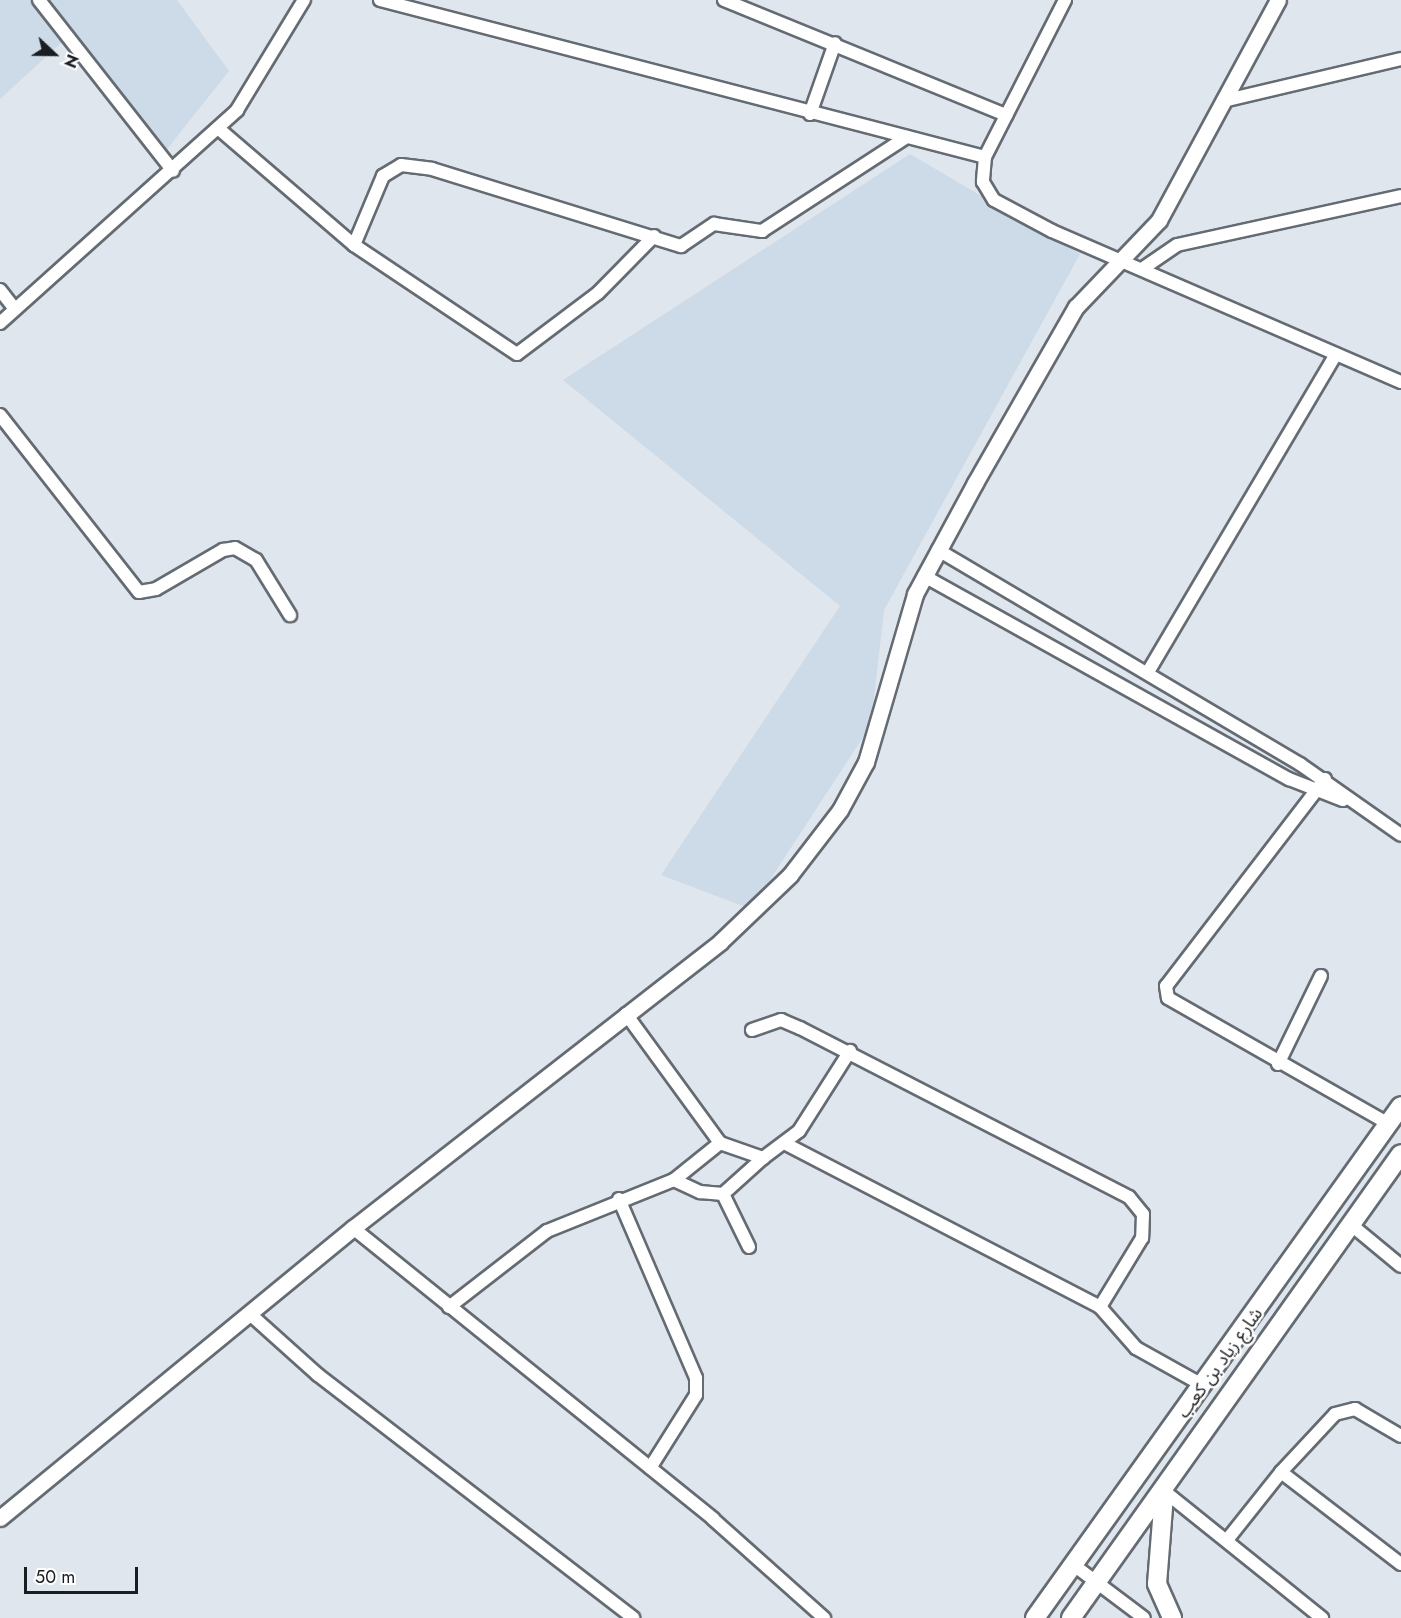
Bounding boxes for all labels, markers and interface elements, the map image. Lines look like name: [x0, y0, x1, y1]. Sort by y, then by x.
north arrow: [24, 24, 84, 84]
text: N: [58, 51, 84, 71]
street label: شارع زياد بن كعب: [1173, 1304, 1267, 1422]
scale bar: [27, 1555, 141, 1593]
text: 50 m: [35, 1564, 75, 1590]

